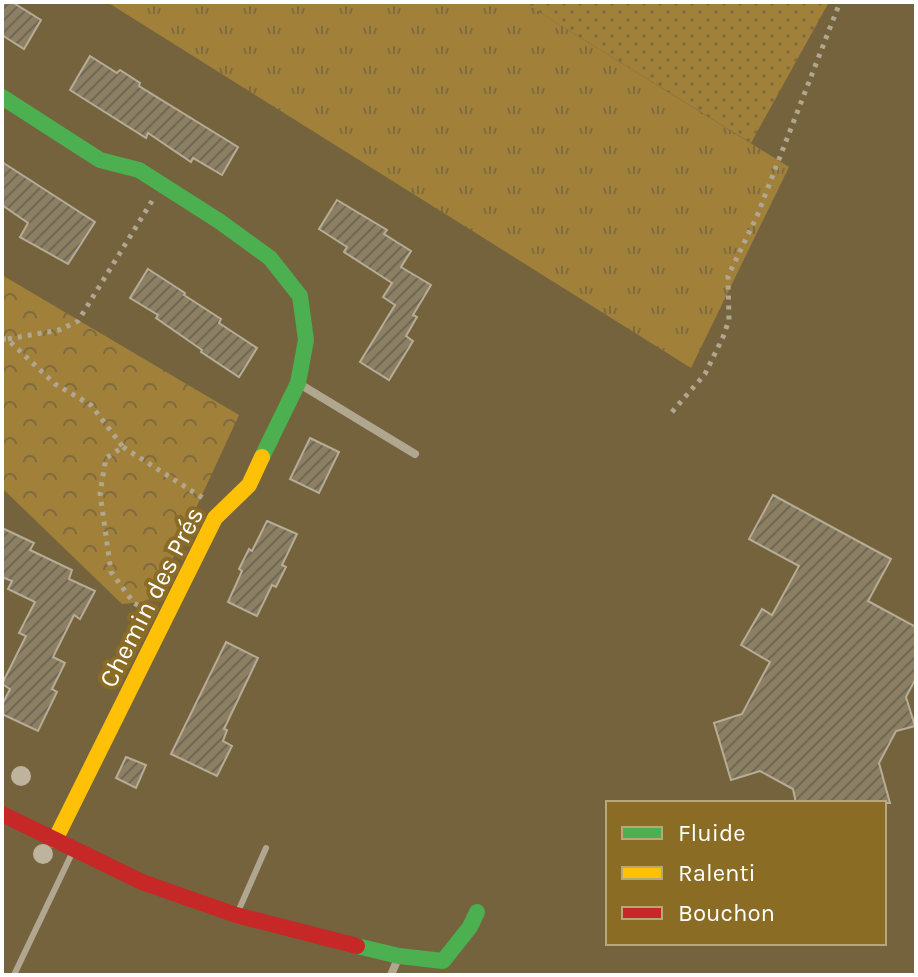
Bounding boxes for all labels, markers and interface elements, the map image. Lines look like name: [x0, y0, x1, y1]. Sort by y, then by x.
street label: Chemin des Prés: [93, 502, 210, 693]
legend: [606, 801, 886, 945]
text: Fluide: [678, 819, 746, 847]
text: Ralenti: [678, 859, 756, 887]
text: Bouchon: [678, 899, 775, 927]

